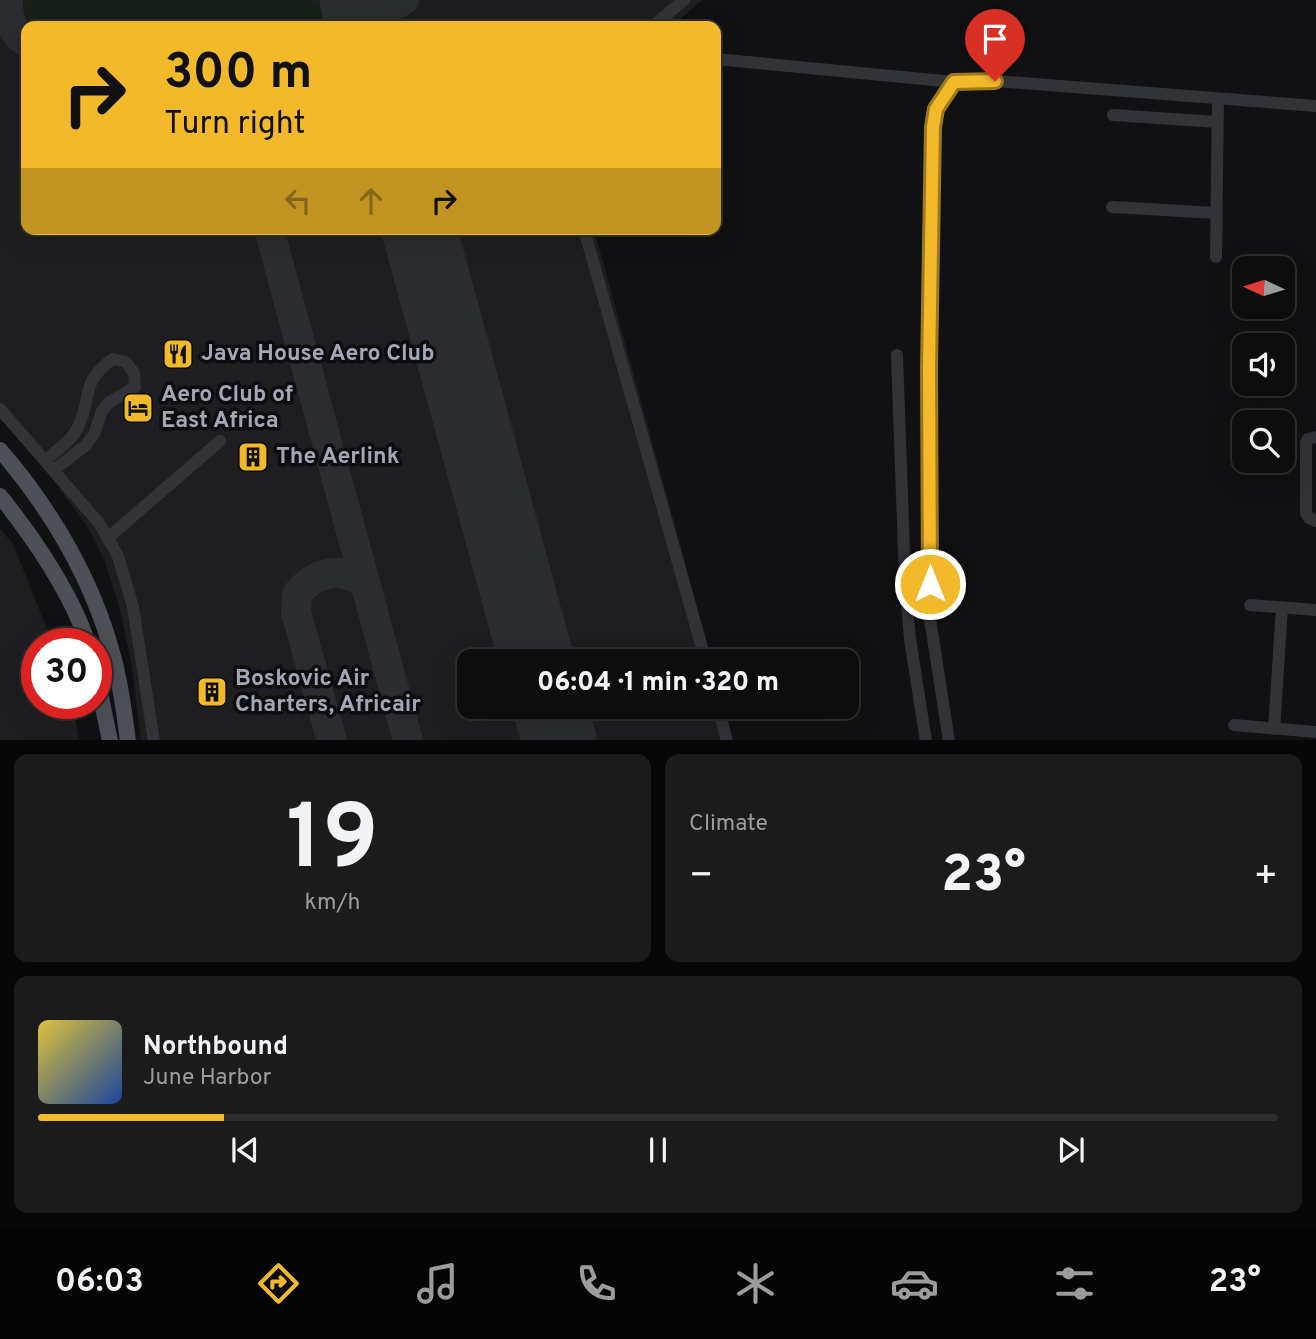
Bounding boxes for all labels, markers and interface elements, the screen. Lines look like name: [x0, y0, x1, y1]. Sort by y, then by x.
pin: [965, 9, 1025, 81]
icon: arrive: [976, 20, 1014, 58]
text: 300 m: [164, 44, 312, 106]
icon: right: [49, 49, 140, 140]
text: Turn right: [164, 105, 306, 145]
icon: left: [279, 182, 317, 220]
icon: ahead: [352, 182, 390, 220]
icon: right: [425, 182, 463, 220]
north arrow: [1232, 256, 1295, 318]
map controls: [1232, 256, 1295, 473]
button: sound: [1232, 333, 1295, 396]
restaurant icon: Java House Aero Club: [161, 337, 195, 371]
place label: Java House Aero Club: [201, 340, 434, 369]
place label: Aero Club of East Africa: [161, 381, 293, 436]
hotel icon: Aero Club of East Africa: [121, 391, 155, 425]
button: search: [1232, 410, 1295, 473]
building icon: The Aerlink: [236, 440, 270, 474]
place label: The Aerlink: [276, 443, 400, 472]
position arrow: [893, 547, 967, 621]
speed limit sign: 30: [21, 628, 112, 719]
place label: Boskovic Air Charters, Africair: [235, 665, 421, 720]
text: 06:04 · 1 min · 320 m: [537, 667, 779, 700]
building icon: Boskovic Air Charters, Africair: [195, 675, 229, 709]
text: 19: [286, 786, 379, 901]
text: Climate: [689, 810, 768, 839]
text: 23°: [941, 844, 1026, 910]
text: −: [689, 853, 714, 902]
text: +: [1253, 853, 1278, 902]
text: km/h: [305, 889, 360, 918]
text: Northbound: [143, 1031, 288, 1064]
text: June Harbor: [143, 1064, 271, 1093]
icon: previous: [226, 1131, 264, 1169]
icon: pause: [639, 1131, 677, 1169]
icon: next: [1052, 1131, 1090, 1169]
icon: directions: [254, 1259, 303, 1308]
icon: music: [413, 1259, 462, 1308]
icon: phone: [572, 1259, 621, 1308]
icon: climate: [731, 1259, 780, 1308]
icon: car: [890, 1259, 939, 1308]
icon: filters: [1050, 1259, 1099, 1308]
text: 06:03: [55, 1263, 144, 1303]
text: 23°: [1209, 1263, 1261, 1303]

